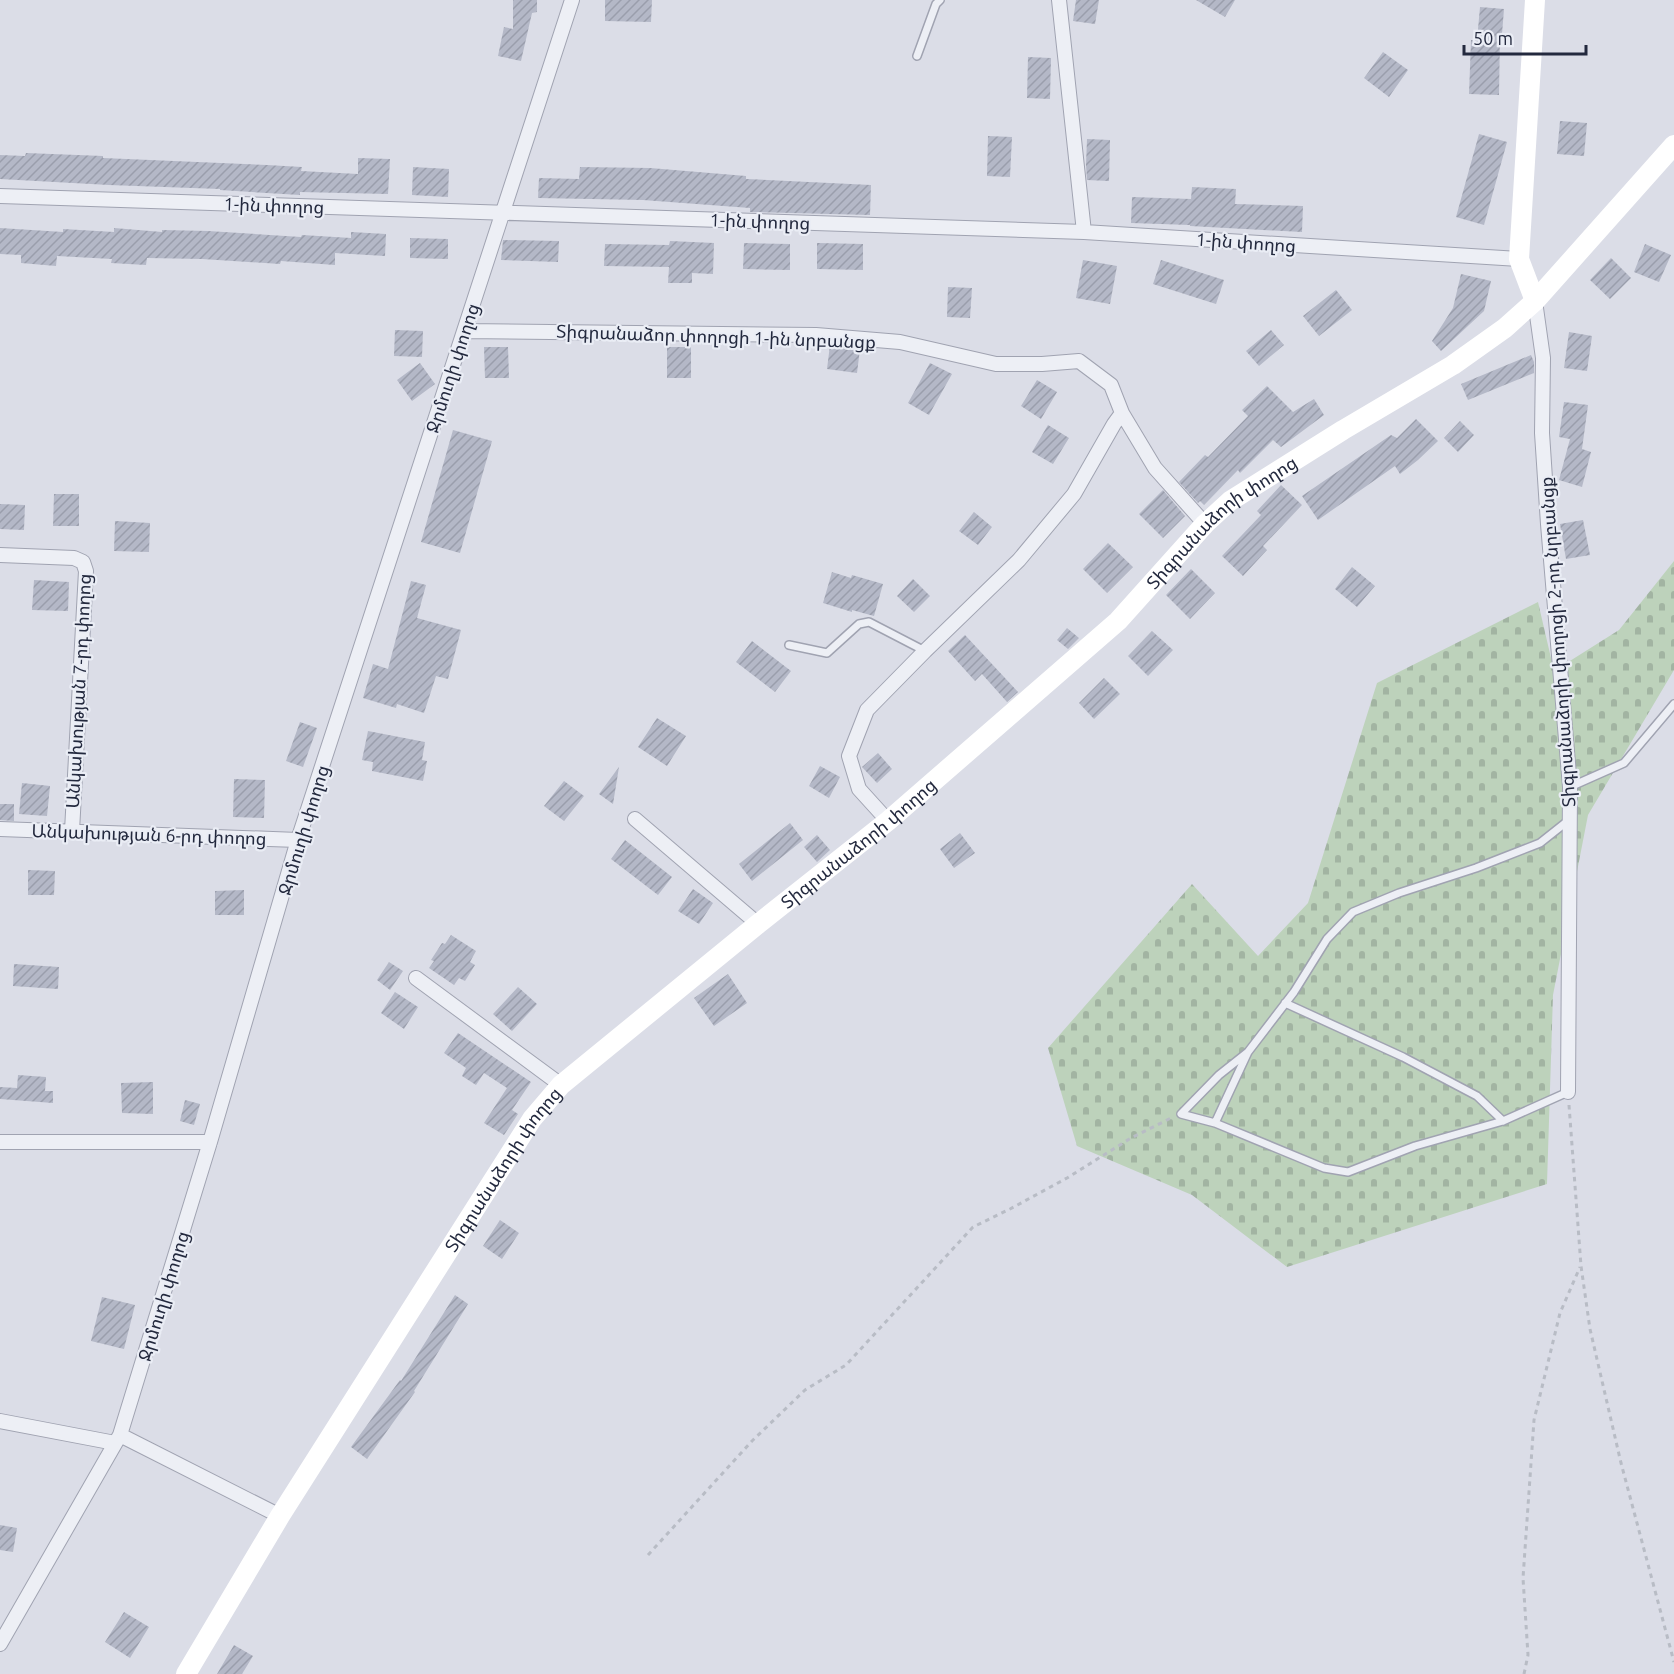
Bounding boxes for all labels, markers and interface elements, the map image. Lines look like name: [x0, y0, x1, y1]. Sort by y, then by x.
scale bar: [1464, 18, 1586, 56]
text: 50 m: [1473, 28, 1513, 48]
street label: 1-ին փողոց: [223, 193, 325, 218]
street label: 1-ին փողոց: [709, 209, 811, 234]
street label: 1-ին փողոց: [1195, 229, 1297, 256]
street label: Ջրմուղի փողոց: [422, 301, 483, 436]
street label: Տիգրանաձոր փողոցի 1-ին նրբանցք: [556, 320, 876, 353]
street label: Տիգրանաձորի փողոց: [1142, 452, 1301, 592]
street label: Տիգրանաձորի փողոցի 2-րդ նրբանցք: [1535, 476, 1580, 808]
street label: Անկախության 7-րդ փողոց: [62, 573, 95, 809]
street label: Ջրմուղի փողոց: [274, 763, 333, 898]
street label: Տիգրանաձորի փողոց: [777, 774, 940, 912]
street label: Անկախության 6-րդ փողոց: [31, 820, 267, 849]
street label: Տիգրանաձորի փողոց: [441, 1083, 566, 1255]
street label: Ջրմուղի փողոց: [134, 1229, 193, 1364]

